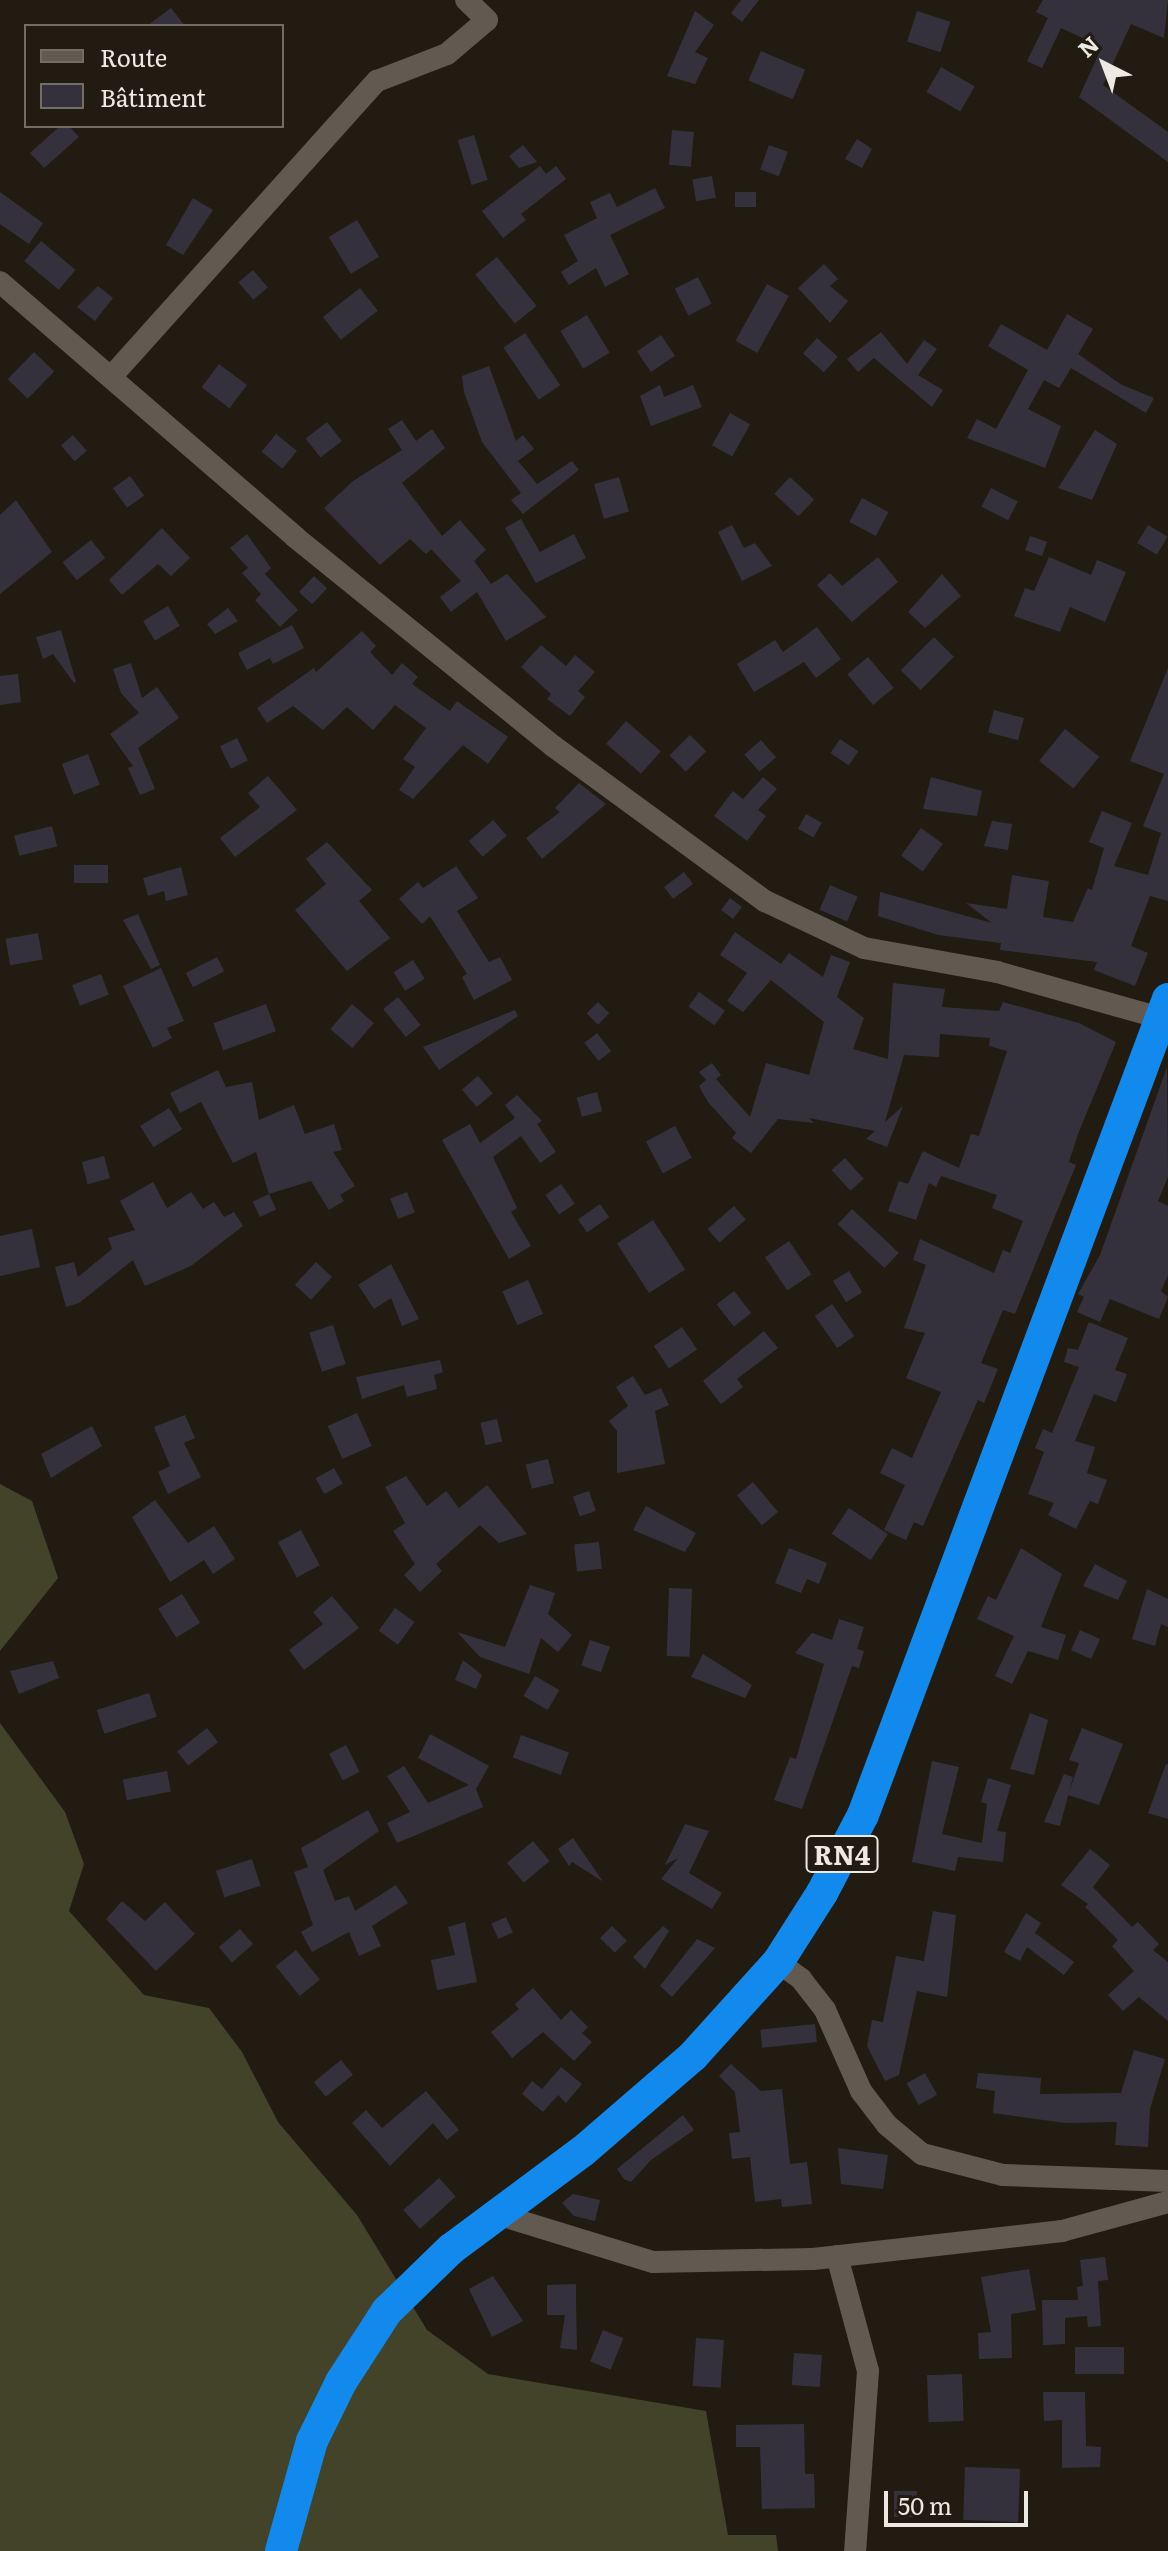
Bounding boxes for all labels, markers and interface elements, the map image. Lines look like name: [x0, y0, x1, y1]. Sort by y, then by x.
legend: [24, 24, 284, 128]
north arrow: [1064, 24, 1144, 104]
text: N: [1070, 27, 1106, 64]
text: Route: [100, 39, 167, 74]
text: Bâtiment: [100, 79, 206, 114]
road number: RN4: [804, 1832, 880, 1876]
scale bar: [888, 2475, 1032, 2525]
text: 50 m: [898, 2487, 952, 2522]

